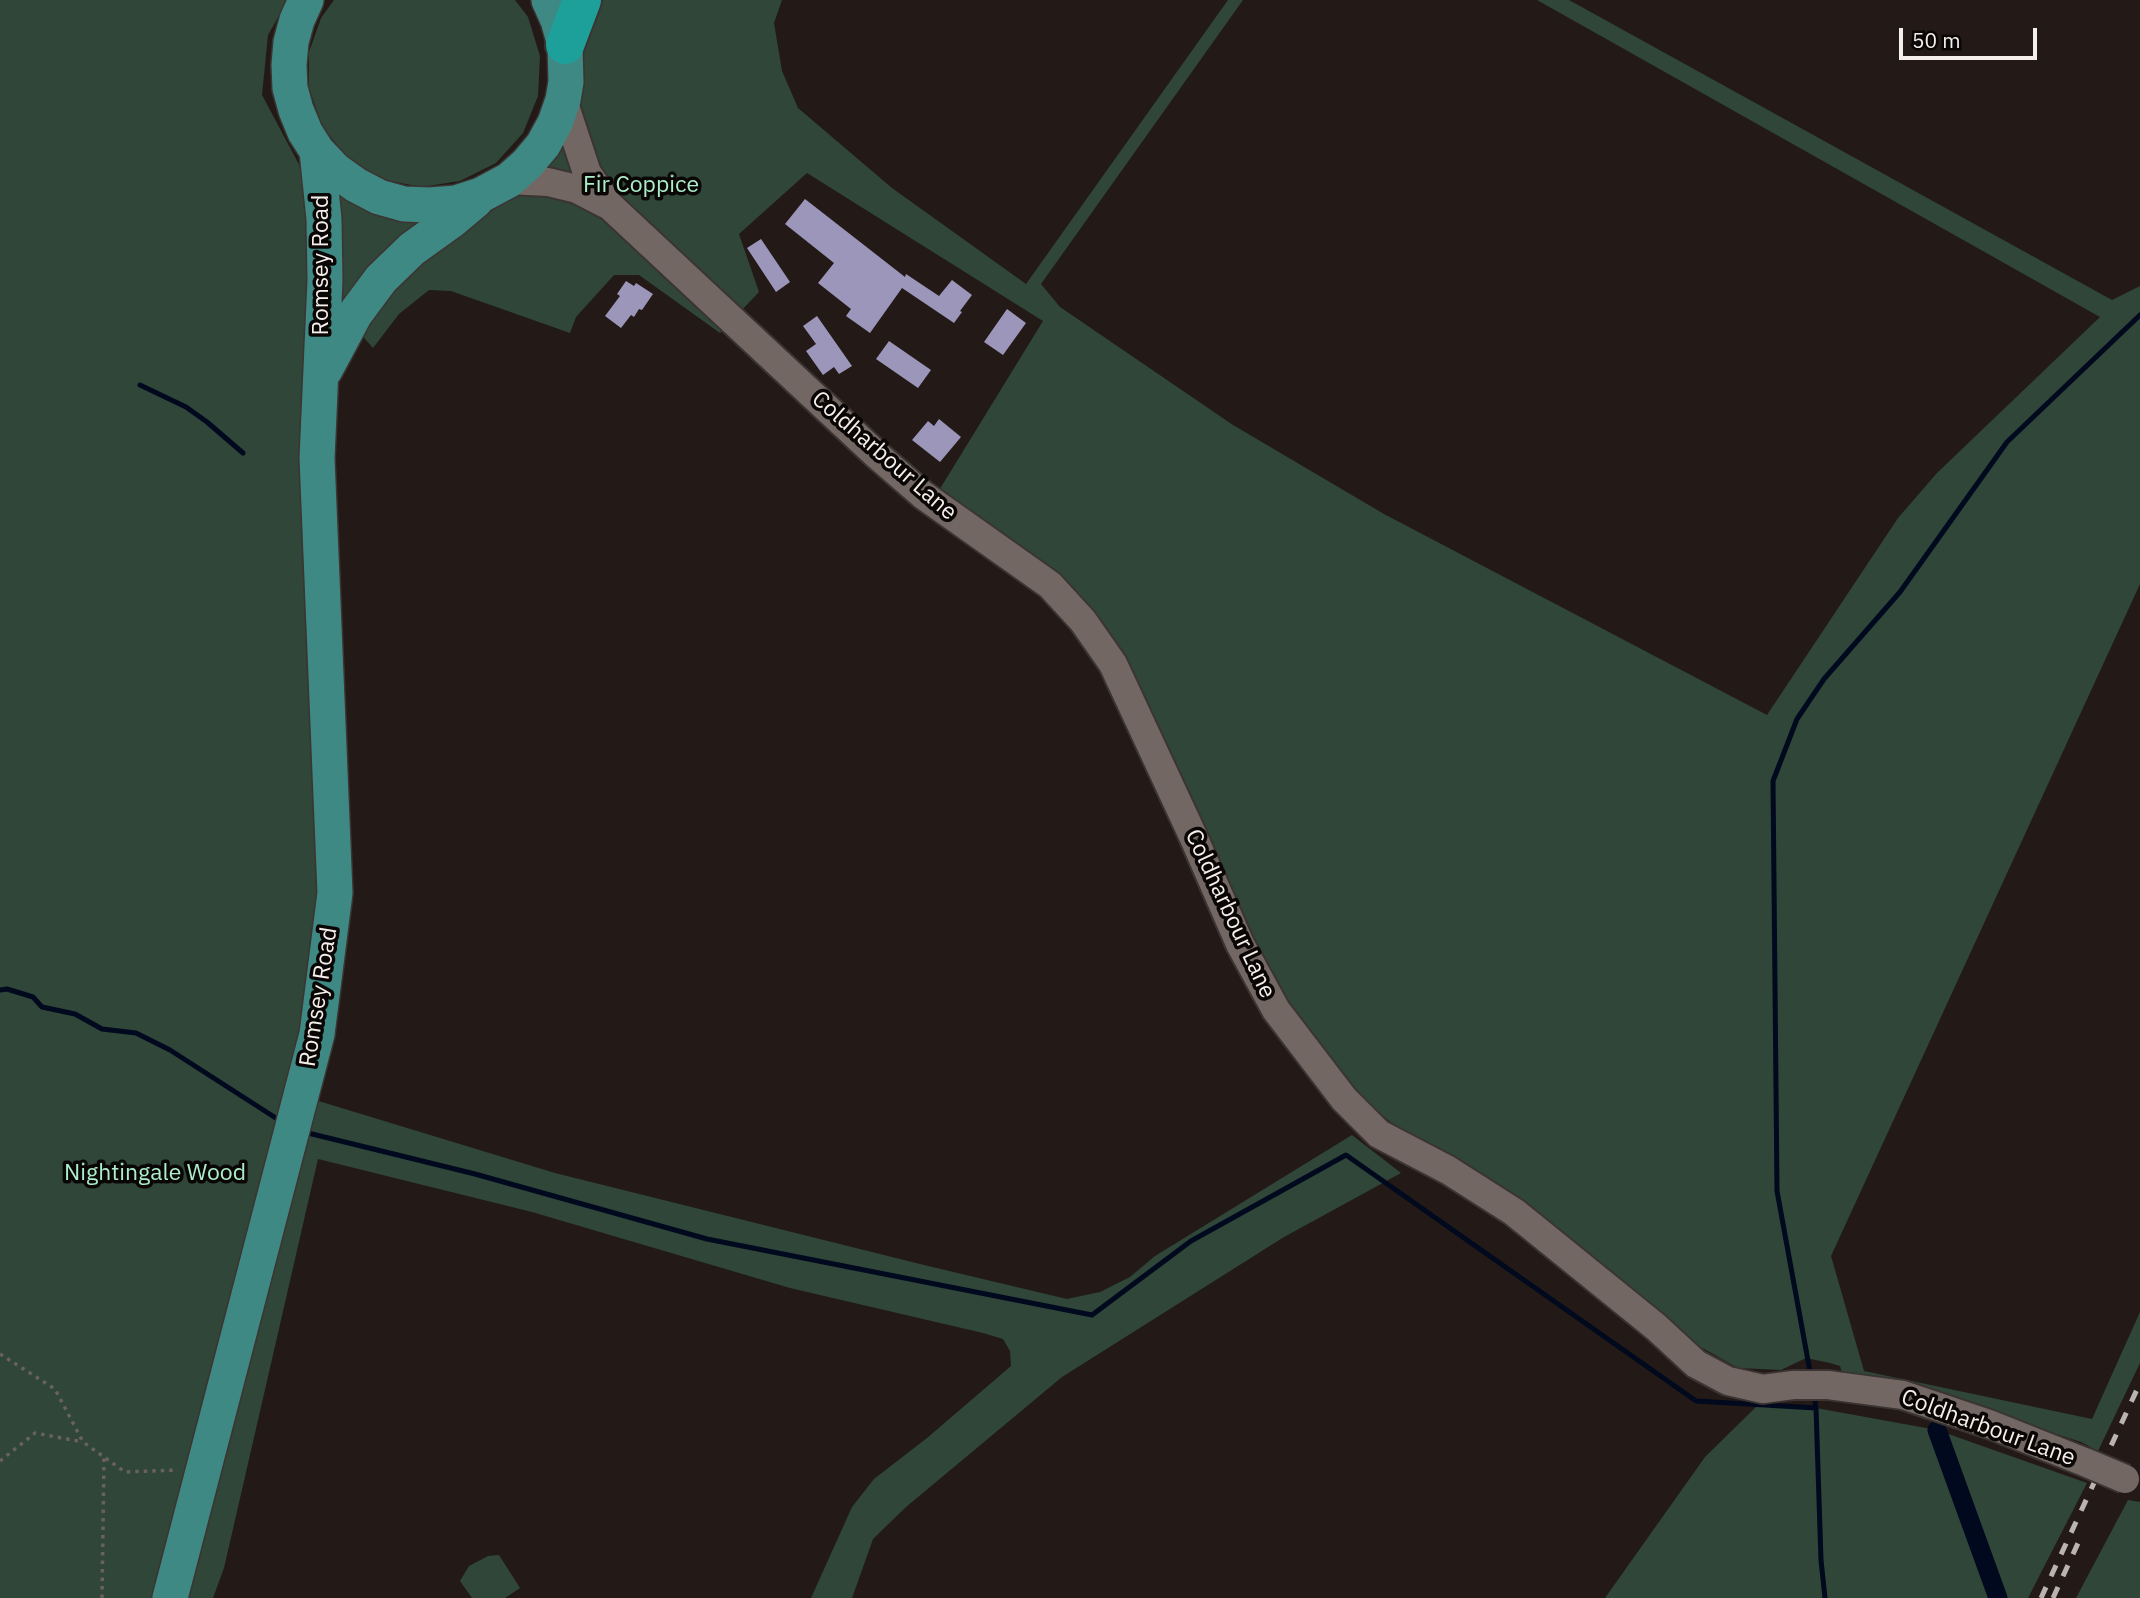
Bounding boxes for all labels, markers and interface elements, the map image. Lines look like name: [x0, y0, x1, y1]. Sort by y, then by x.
scale bar: [1902, 14, 2040, 58]
text: 50 m: [1912, 26, 1961, 54]
park label: Fir Coppice: [583, 171, 699, 199]
street label: Romsey Road: [307, 195, 335, 335]
street label: Coldharbour Lane: [806, 385, 962, 527]
street label: Coldharbour Lane: [1179, 825, 1281, 1003]
street label: Romsey Road: [294, 925, 344, 1069]
park label: Nightingale Wood: [64, 1159, 246, 1187]
street label: Coldharbour Lane: [1897, 1384, 2079, 1472]

